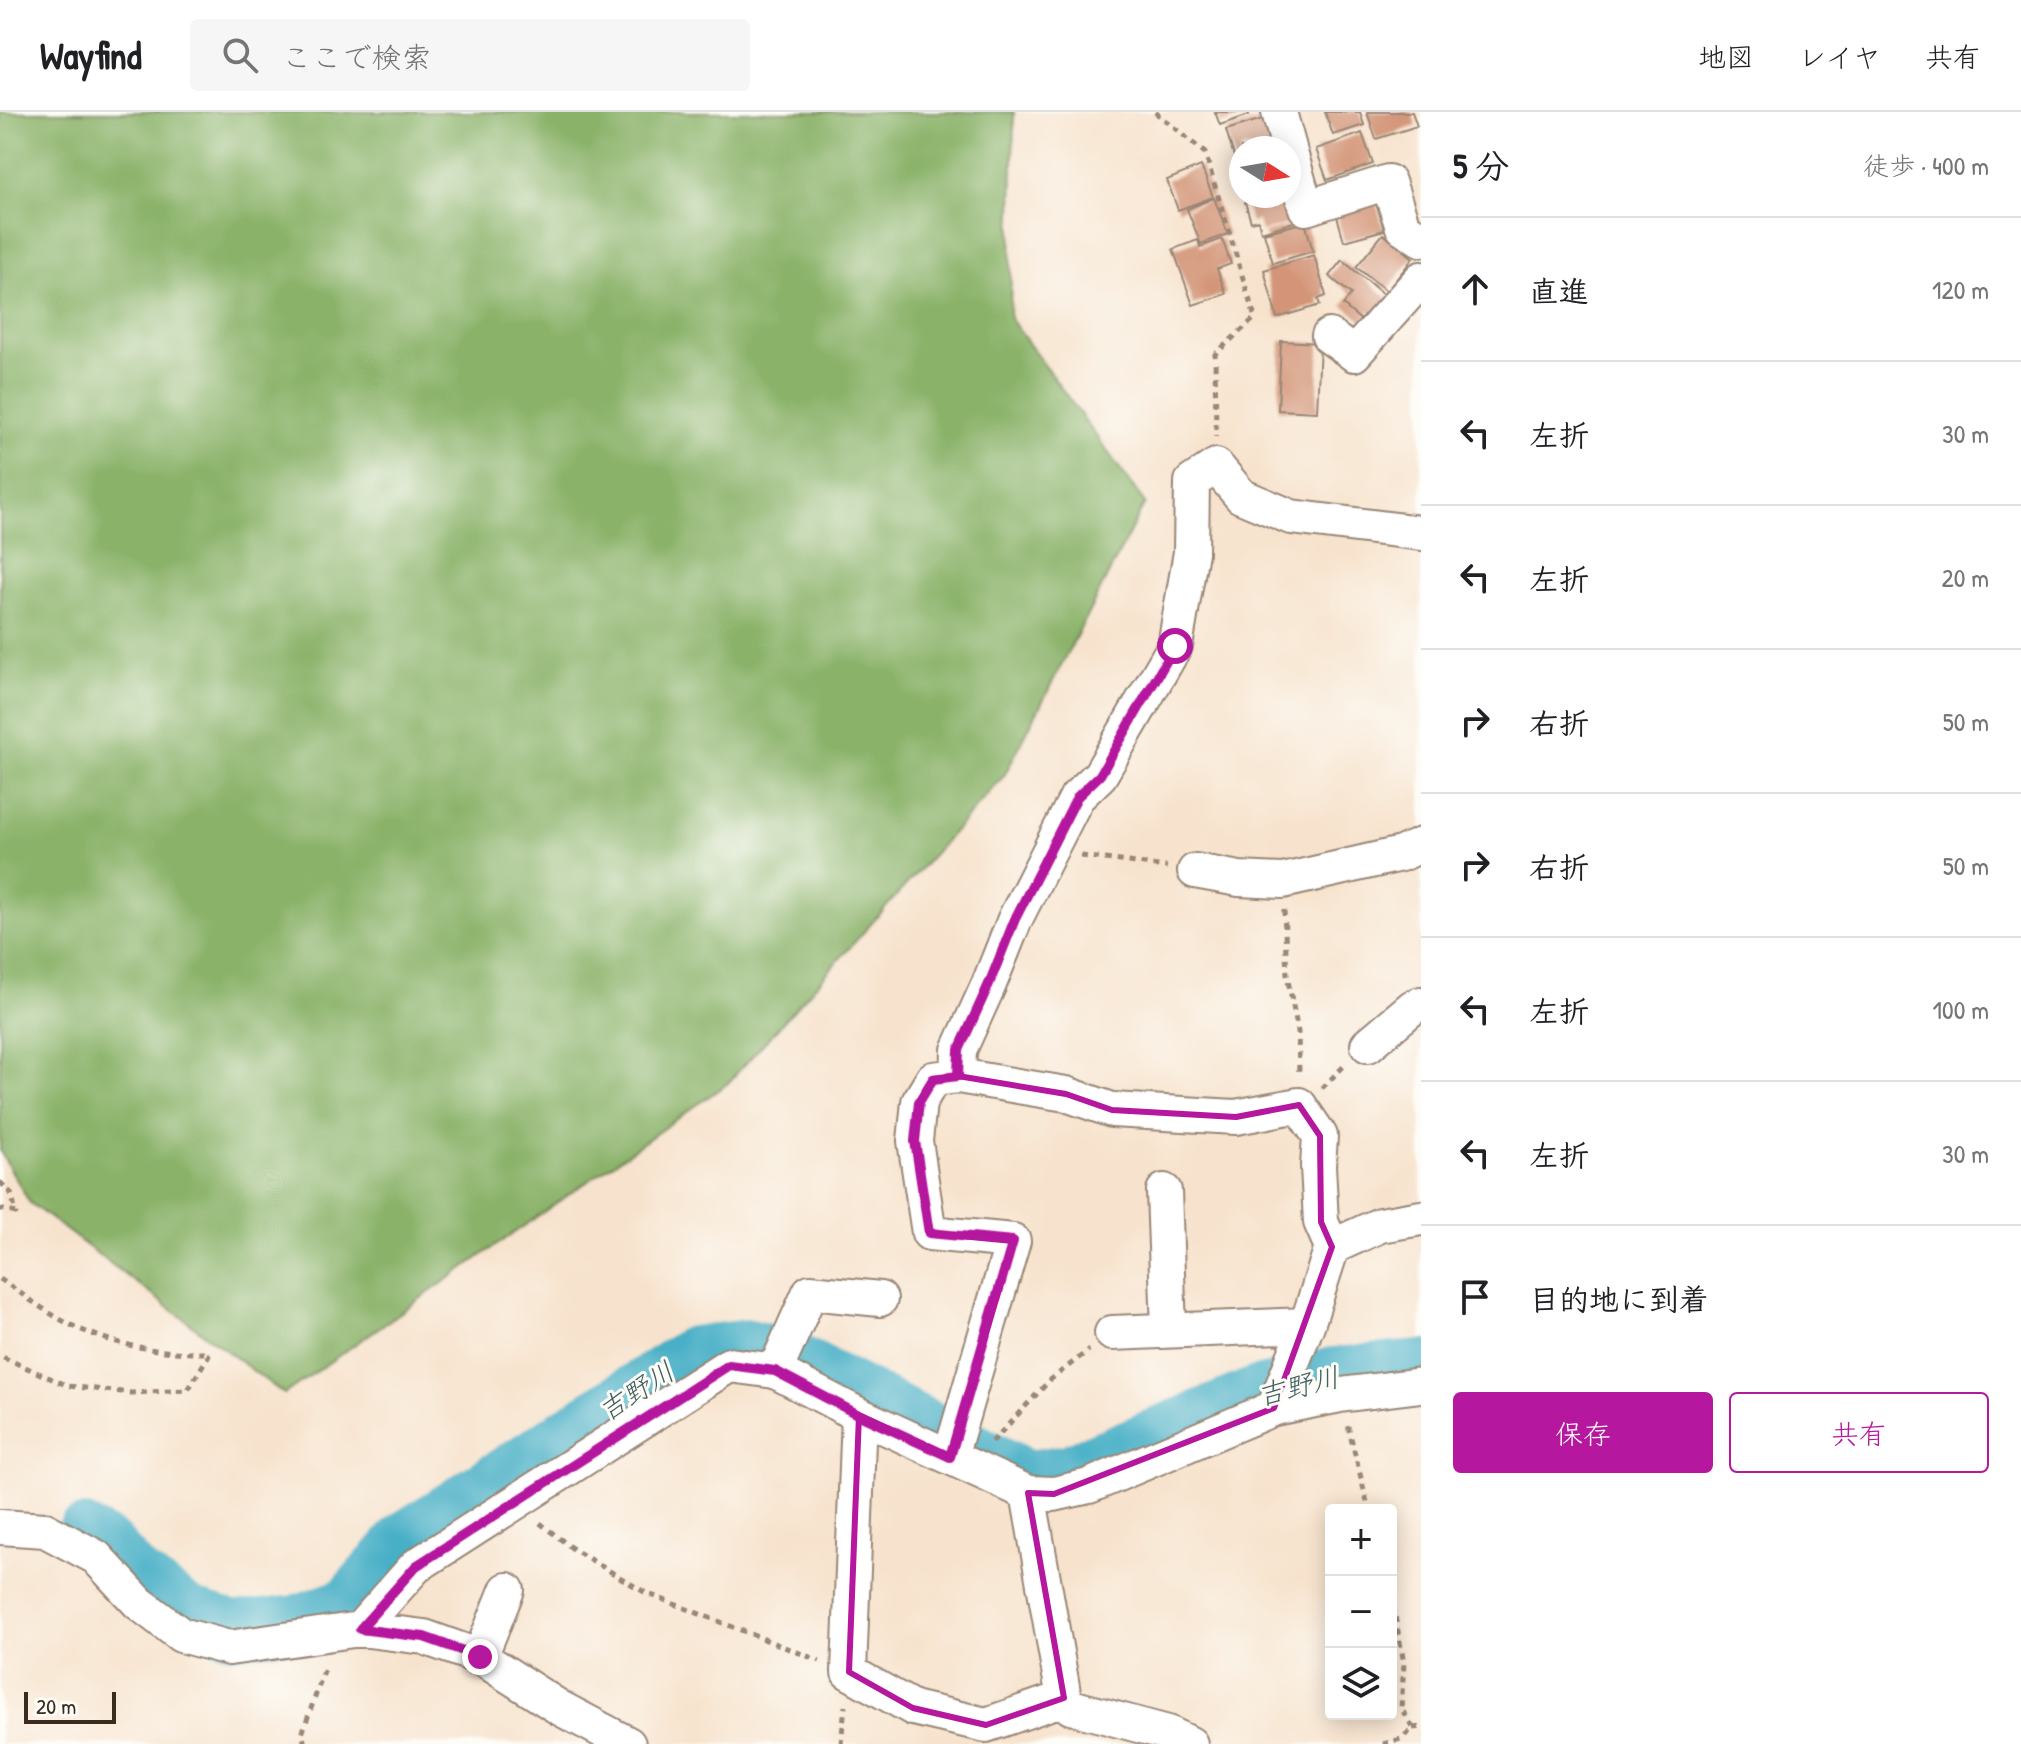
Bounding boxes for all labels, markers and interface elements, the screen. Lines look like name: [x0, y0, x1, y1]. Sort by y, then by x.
search box: [190, 19, 750, 91]
text: Wayfind: [40, 29, 142, 81]
icon: search: [218, 33, 262, 77]
text: ここで検索: [282, 37, 432, 77]
text: 地図: [1698, 38, 1754, 76]
text: レイヤ: [1798, 38, 1881, 76]
text: 共有: [1925, 38, 1981, 76]
north arrow: [1229, 136, 1301, 208]
text: 5 分: [1453, 143, 1509, 189]
text: 徒歩 · 400 m: [1863, 148, 1989, 183]
icon: ahead: [1453, 267, 1497, 311]
text: 直進: [1529, 271, 1589, 311]
text: 120 m: [1932, 272, 1989, 307]
icon: left: [1453, 411, 1497, 455]
text: 左折: [1529, 415, 1589, 455]
text: 30 m: [1942, 416, 1989, 451]
icon: left: [1453, 555, 1497, 599]
text: 左折: [1529, 559, 1589, 599]
text: 20 m: [1942, 560, 1989, 595]
route start: [1157, 628, 1193, 664]
icon: right: [1453, 699, 1497, 743]
text: 右折: [1529, 703, 1589, 743]
text: 50 m: [1943, 704, 1989, 739]
icon: right: [1453, 843, 1497, 887]
text: 右折: [1529, 847, 1589, 887]
text: 50 m: [1943, 848, 1989, 883]
icon: left: [1453, 987, 1497, 1031]
text: 左折: [1529, 991, 1589, 1031]
text: 100 m: [1933, 992, 1989, 1027]
icon: left: [1453, 1131, 1497, 1175]
text: 左折: [1529, 1135, 1589, 1175]
text: 30 m: [1942, 1136, 1989, 1171]
icon: arrive: [1453, 1275, 1497, 1319]
text: 目的地に到着: [1529, 1279, 1709, 1319]
water label: 吉野川: [590, 1352, 682, 1430]
water label: 吉野川: [1253, 1357, 1343, 1415]
button: 保存: [1453, 1392, 1713, 1473]
button: 共有: [1729, 1392, 1989, 1473]
map controls: [1325, 1504, 1397, 1720]
button: +: [1325, 1504, 1397, 1576]
button: −: [1325, 1576, 1397, 1648]
route end: [462, 1639, 498, 1675]
button: layers: [1325, 1648, 1397, 1720]
scale bar: [24, 1688, 116, 1724]
text: 20 m: [36, 1691, 76, 1721]

